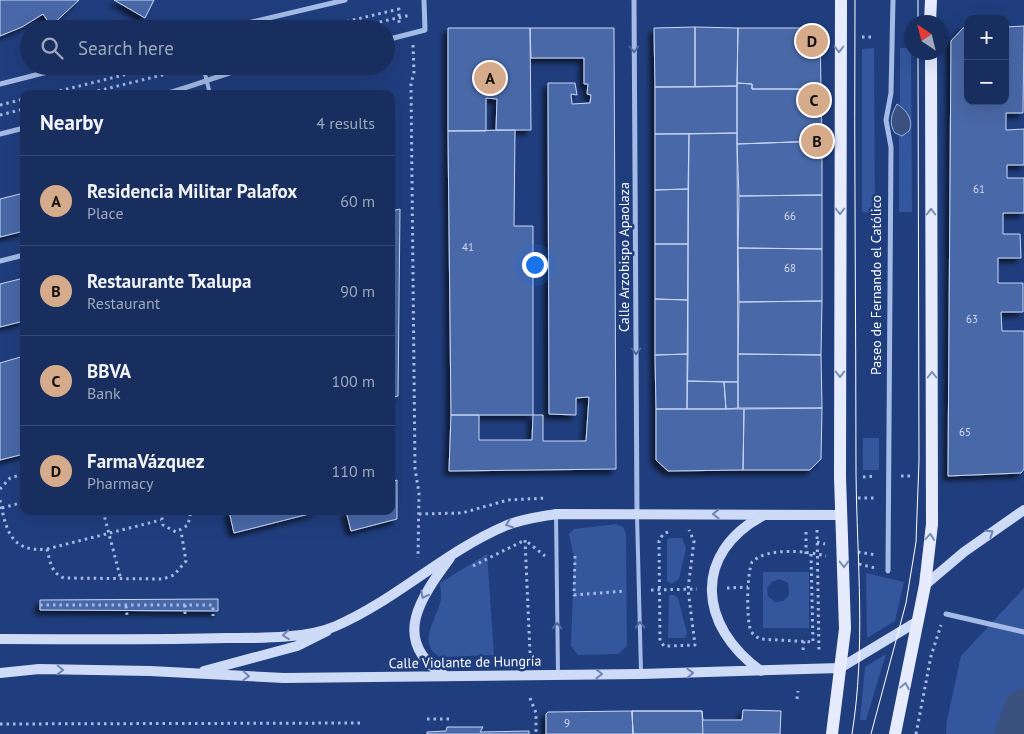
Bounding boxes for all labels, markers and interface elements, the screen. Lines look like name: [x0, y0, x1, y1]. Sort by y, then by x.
north arrow: [904, 15, 949, 60]
map controls: [964, 15, 1009, 105]
button: +: [964, 15, 1009, 60]
search box: [20, 20, 395, 75]
pin: D: [796, 22, 828, 60]
icon: search: [38, 34, 66, 62]
text: Search here: [78, 36, 174, 60]
one-way arrow: [629, 45, 639, 53]
one-way arrow: [834, 45, 844, 53]
pin: A: [474, 59, 506, 97]
button: −: [964, 60, 1009, 105]
pin: C: [798, 81, 830, 119]
text: Nearby: [40, 109, 103, 136]
text: 4 results: [316, 113, 375, 133]
pin: B: [801, 122, 833, 160]
text: Residencia Militar Palafox: [87, 179, 297, 203]
street label: Calle Arzobispo Apaolaza: [615, 182, 633, 332]
house number: 61: [973, 182, 985, 196]
text: A: [51, 191, 61, 211]
text: 60 m: [340, 191, 375, 211]
street label: Paseo de Fernando el Católico: [867, 195, 885, 375]
text: Place: [87, 203, 124, 223]
one-way arrow: [835, 208, 845, 215]
one-way arrow: [926, 208, 936, 216]
house number: 66: [784, 209, 796, 223]
house number: 41: [462, 240, 474, 254]
your location: [522, 252, 548, 278]
house number: 68: [784, 261, 796, 275]
text: Restaurante Txalupa: [87, 269, 251, 293]
text: B: [51, 281, 61, 301]
text: 90 m: [340, 281, 375, 301]
text: Restaurant: [87, 293, 160, 313]
house number: 63: [966, 312, 978, 326]
one-way arrow: [631, 348, 641, 355]
text: BBVA: [87, 359, 131, 383]
one-way arrow: [835, 370, 845, 378]
one-way arrow: [927, 370, 937, 378]
text: C: [52, 371, 60, 391]
text: 100 m: [332, 371, 375, 391]
text: Bank: [87, 383, 121, 403]
house number: 65: [959, 425, 971, 439]
text: FarmaVázquez: [87, 449, 204, 473]
text: D: [51, 461, 61, 481]
text: 110 m: [332, 461, 375, 481]
text: Pharmacy: [87, 473, 153, 493]
one-way arrow: [712, 509, 720, 520]
one-way arrow: [505, 518, 514, 529]
one-way arrow: [985, 530, 994, 539]
one-way arrow: [925, 533, 936, 541]
one-way arrow: [839, 560, 849, 568]
one-way arrow: [420, 590, 430, 599]
one-way arrow: [552, 621, 562, 629]
one-way arrow: [635, 621, 645, 628]
one-way arrow: [282, 629, 290, 640]
street label: Calle Violante de Hungría: [389, 652, 542, 672]
one-way arrow: [56, 665, 64, 675]
one-way arrow: [686, 667, 694, 678]
one-way arrow: [596, 669, 604, 679]
one-way arrow: [243, 671, 251, 681]
one-way arrow: [899, 682, 909, 691]
house number: 9: [564, 716, 570, 730]

